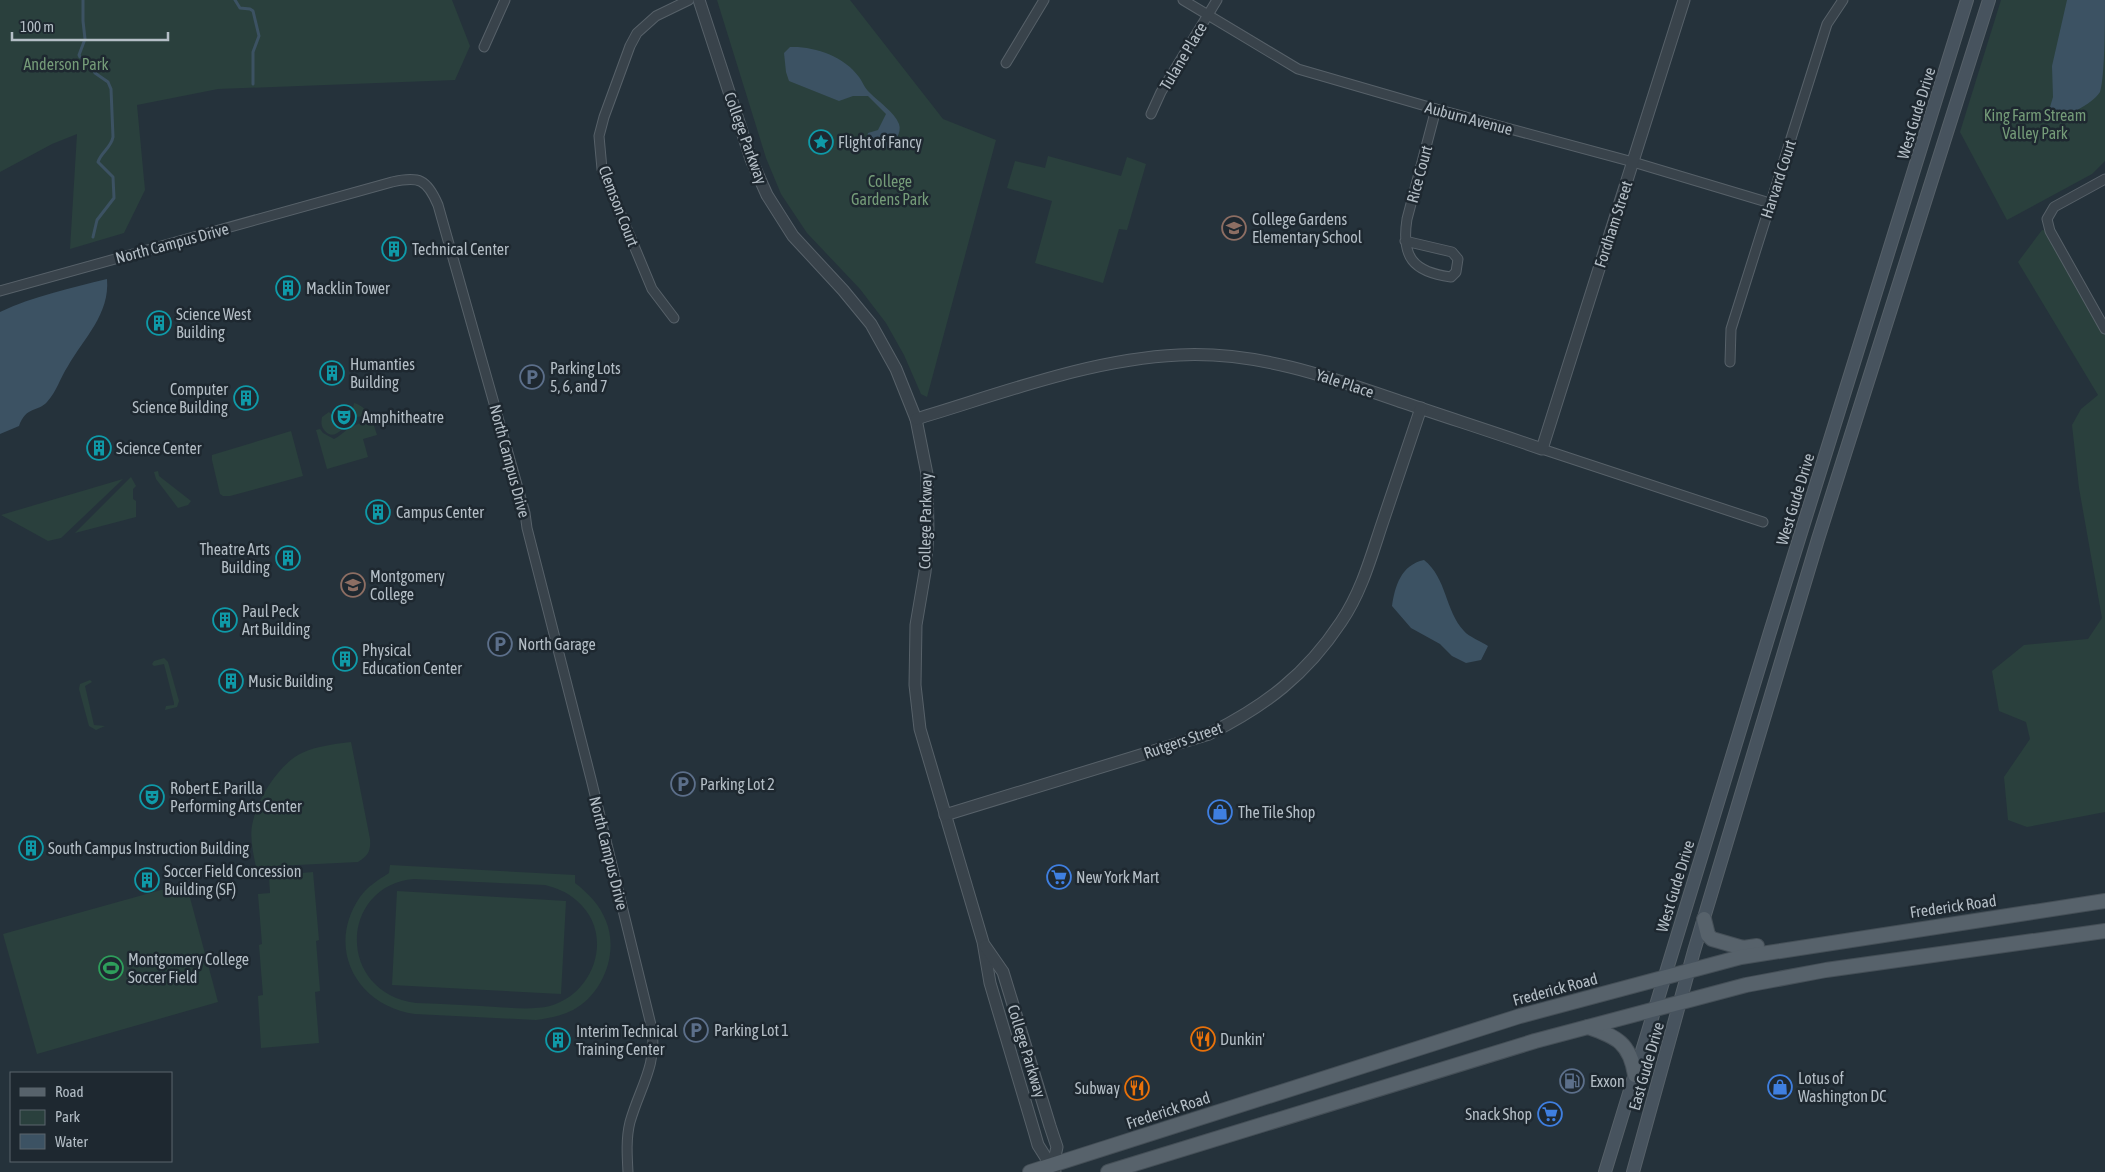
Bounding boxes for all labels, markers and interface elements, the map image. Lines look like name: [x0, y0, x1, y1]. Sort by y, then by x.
scale bar: [12, 10, 169, 42]
text: 100 m: [20, 18, 54, 35]
street label: Tulane Place: [1156, 19, 1210, 93]
park label: Anderson Park: [23, 55, 109, 73]
street label: West Gude Drive: [1893, 65, 1939, 161]
street label: College Parkway: [720, 90, 771, 187]
street label: Auburn Avenue: [1423, 98, 1515, 138]
park label: King Farm Stream Valley Park: [1984, 106, 2086, 143]
place icon: Flight of Fancy: [808, 129, 834, 155]
place label: Flight of Fancy: [838, 133, 922, 152]
street label: Harvard Court: [1757, 137, 1799, 221]
street label: Rice Court: [1403, 143, 1435, 205]
street label: Clemson Court: [595, 163, 643, 249]
park label: College Gardens Park: [851, 172, 929, 208]
street label: Fordham Street: [1591, 178, 1636, 270]
place label: College Gardens Elementary School: [1252, 210, 1363, 247]
school or university icon: College Gardens Elementary School: [1221, 215, 1247, 241]
street label: North Campus Drive: [113, 219, 231, 268]
building icon: Technical Center: [381, 236, 407, 262]
place label: Technical Center: [412, 240, 509, 258]
building icon: Macklin Tower: [275, 275, 301, 301]
place label: Macklin Tower: [306, 279, 390, 297]
place label: Science West Building: [176, 305, 252, 342]
building icon: Science West Building: [146, 310, 172, 336]
place label: Humanties Building: [350, 355, 415, 392]
place label: Parking Lots 5, 6, and 7: [550, 359, 621, 395]
building icon: Humanties Building: [319, 360, 345, 386]
parking icon: Parking Lots 5, 6, and 7: [519, 364, 545, 390]
street label: Yale Place: [1314, 365, 1376, 401]
place label: Computer Science Building: [132, 380, 228, 417]
building icon: Computer Science Building: [233, 385, 259, 411]
street label: North Campus Drive: [485, 402, 534, 520]
theatre icon: Amphitheatre: [331, 404, 357, 430]
place label: Amphitheatre: [362, 408, 444, 427]
building icon: Science Center: [86, 435, 112, 461]
place label: Science Center: [116, 439, 202, 457]
street label: West Gude Drive: [1772, 451, 1818, 547]
street label: College Parkway: [915, 472, 936, 569]
building icon: Campus Center: [365, 499, 391, 525]
place label: Campus Center: [396, 503, 484, 522]
place label: Theatre Arts Building: [199, 540, 270, 577]
building icon: Theatre Arts Building: [275, 545, 301, 571]
place label: Montgomery College: [370, 567, 445, 604]
school or university icon: Montgomery College: [340, 572, 366, 598]
place label: Paul Peck Art Building: [242, 602, 310, 639]
building icon: Paul Peck Art Building: [212, 607, 238, 633]
parking icon: North Garage: [487, 631, 513, 657]
place label: North Garage: [518, 635, 596, 654]
place label: Physical Education Center: [362, 641, 462, 677]
building icon: Physical Education Center: [332, 646, 358, 672]
building icon: Music Building: [218, 668, 244, 694]
place label: Music Building: [248, 672, 333, 691]
street label: Rutgers Street: [1141, 718, 1225, 763]
parking icon: Parking Lot 2: [670, 771, 696, 797]
place label: Parking Lot 2: [700, 775, 775, 794]
place label: Robert E. Parilla Performing Arts Center: [170, 779, 302, 816]
theatre icon: Robert E. Parilla Performing Arts Center: [139, 784, 165, 810]
street label: North Campus Drive: [585, 794, 632, 912]
shop icon: The Tile Shop: [1207, 799, 1233, 825]
place label: The Tile Shop: [1238, 803, 1315, 822]
building icon: South Campus Instruction Building: [18, 835, 44, 861]
street label: West Gude Drive: [1652, 838, 1698, 934]
place label: South Campus Instruction Building: [48, 839, 249, 858]
place label: Soccer Field Concession Building (SF): [164, 862, 301, 899]
supermarket icon: New York Mart: [1046, 864, 1072, 890]
building icon: Soccer Field Concession Building (SF): [134, 867, 160, 893]
place label: New York Mart: [1076, 868, 1160, 886]
street label: Frederick Road: [1909, 891, 1997, 921]
place label: Montgomery College Soccer Field: [128, 950, 249, 986]
sports icon: Montgomery College Soccer Field: [98, 955, 124, 981]
street label: Frederick Road: [1511, 969, 1599, 1009]
street label: College Parkway: [1003, 1002, 1050, 1100]
parking icon: Parking Lot 1: [683, 1017, 709, 1043]
street label: East Gude Drive: [1625, 1020, 1667, 1112]
place label: Parking Lot 1: [714, 1021, 789, 1040]
place label: Interim Technical Training Center: [576, 1022, 678, 1059]
restaurant icon: Dunkin': [1190, 1026, 1216, 1052]
building icon: Interim Technical Training Center: [545, 1027, 571, 1053]
place label: Dunkin': [1220, 1030, 1265, 1048]
fuel station icon: Exxon: [1559, 1068, 1585, 1094]
place label: Lotus of Washington DC: [1798, 1069, 1886, 1106]
legend: [10, 1072, 172, 1162]
place label: Exxon: [1590, 1072, 1625, 1090]
shop icon: Lotus of Washington DC: [1767, 1074, 1793, 1100]
restaurant icon: Subway: [1124, 1075, 1150, 1101]
place label: Subway: [1075, 1079, 1120, 1098]
text: Road: [55, 1083, 84, 1100]
street label: Frederick Road: [1124, 1088, 1212, 1132]
supermarket icon: Snack Shop: [1537, 1101, 1563, 1127]
place label: Snack Shop: [1465, 1105, 1532, 1124]
text: Park: [55, 1108, 80, 1125]
text: Water: [55, 1133, 88, 1150]

